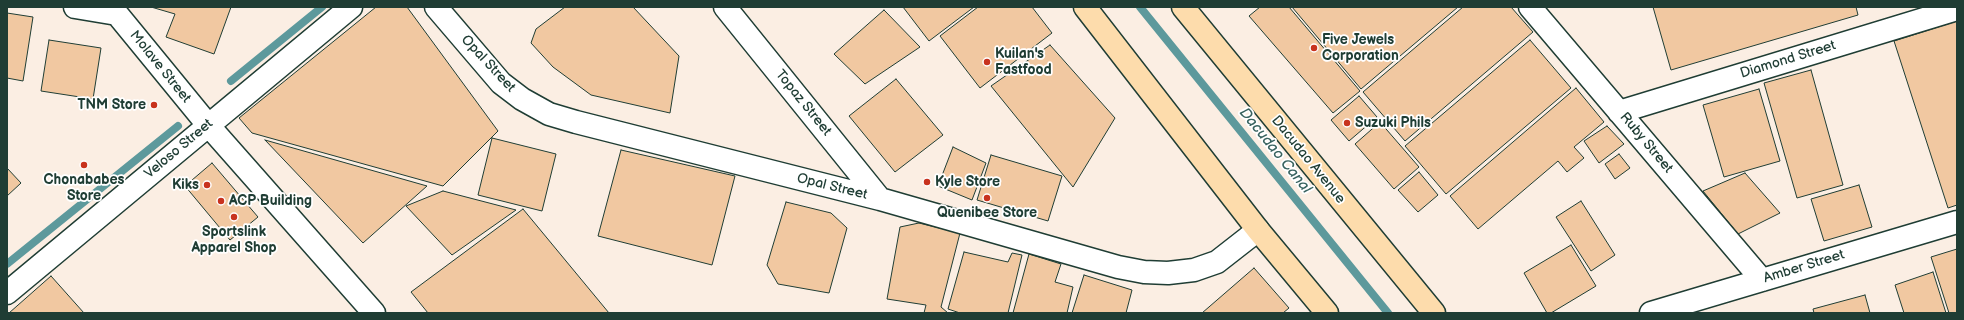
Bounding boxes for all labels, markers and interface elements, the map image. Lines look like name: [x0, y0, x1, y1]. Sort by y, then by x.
street label: Molave Street: [126, 27, 194, 107]
street label: Opal Street: [457, 32, 519, 96]
place label: Five Jewels Corporation: [1322, 32, 1399, 64]
street label: Diamond Street: [1738, 37, 1838, 83]
marker: Five Jewels Corporation: [1309, 43, 1319, 53]
place label: Kuilan's Fastfood: [995, 46, 1052, 78]
marker: Kuilan's Fastfood: [982, 57, 992, 67]
street label: Topaz Street: [771, 67, 835, 139]
place label: TNM Store: [77, 97, 146, 113]
marker: TNM Store: [149, 100, 159, 110]
water label: Dacudao Canal: [1235, 105, 1315, 197]
street label: Ruby Street: [1616, 109, 1676, 177]
street label: Dacudao Avenue: [1268, 113, 1348, 207]
place label: Suzuki Phils: [1355, 115, 1431, 131]
street label: Veloso Street: [141, 116, 217, 182]
marker: Suzuki Phils: [1342, 118, 1352, 128]
marker: Chonababes Store: [79, 160, 89, 170]
street label: Opal Street: [795, 170, 869, 204]
place label: Chonababes Store: [44, 172, 124, 204]
place label: Kyle Store: [935, 174, 1000, 190]
place label: Kiks: [172, 177, 199, 193]
marker: Kyle Store: [922, 177, 932, 187]
marker: Kiks: [202, 180, 212, 190]
place label: ACP Building: [229, 193, 312, 209]
marker: Quenibee Store: [982, 193, 992, 203]
marker: ACP Building: [216, 196, 226, 206]
place label: Quenibee Store: [937, 205, 1037, 221]
marker: Sportslink Apparel Shop: [229, 212, 239, 222]
place label: Sportslink Apparel Shop: [191, 224, 277, 256]
street label: Amber Street: [1762, 247, 1846, 287]

